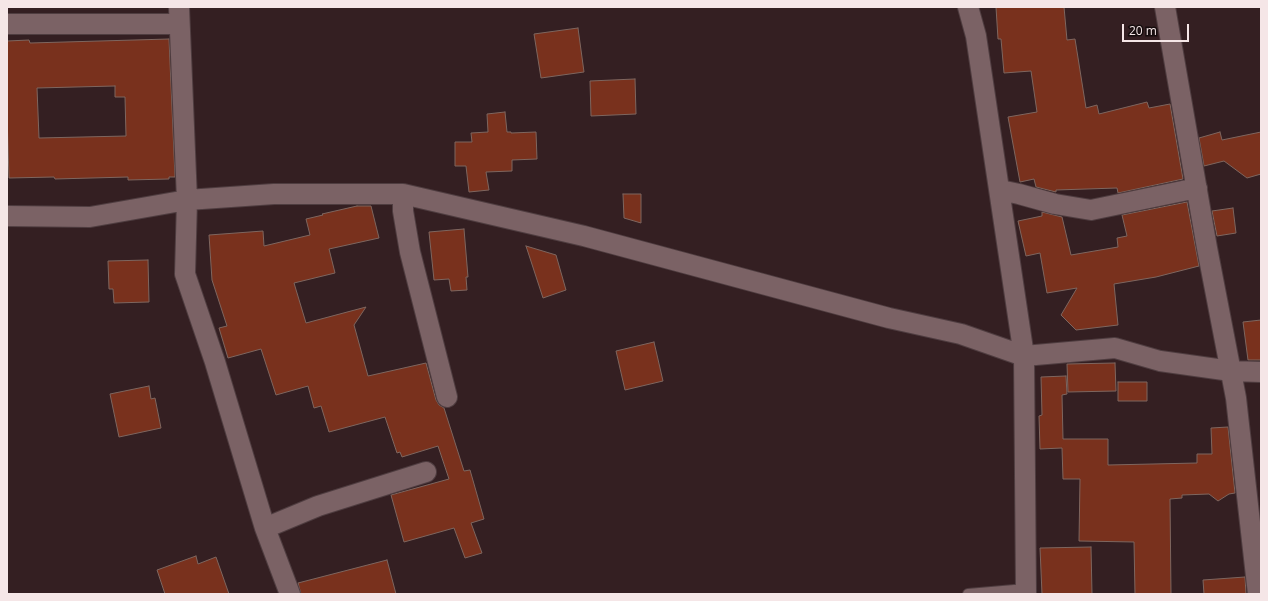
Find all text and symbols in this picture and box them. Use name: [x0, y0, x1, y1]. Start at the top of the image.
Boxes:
scale bar: [1124, 16, 1191, 42]
text: 20 m: [1129, 22, 1157, 39]

